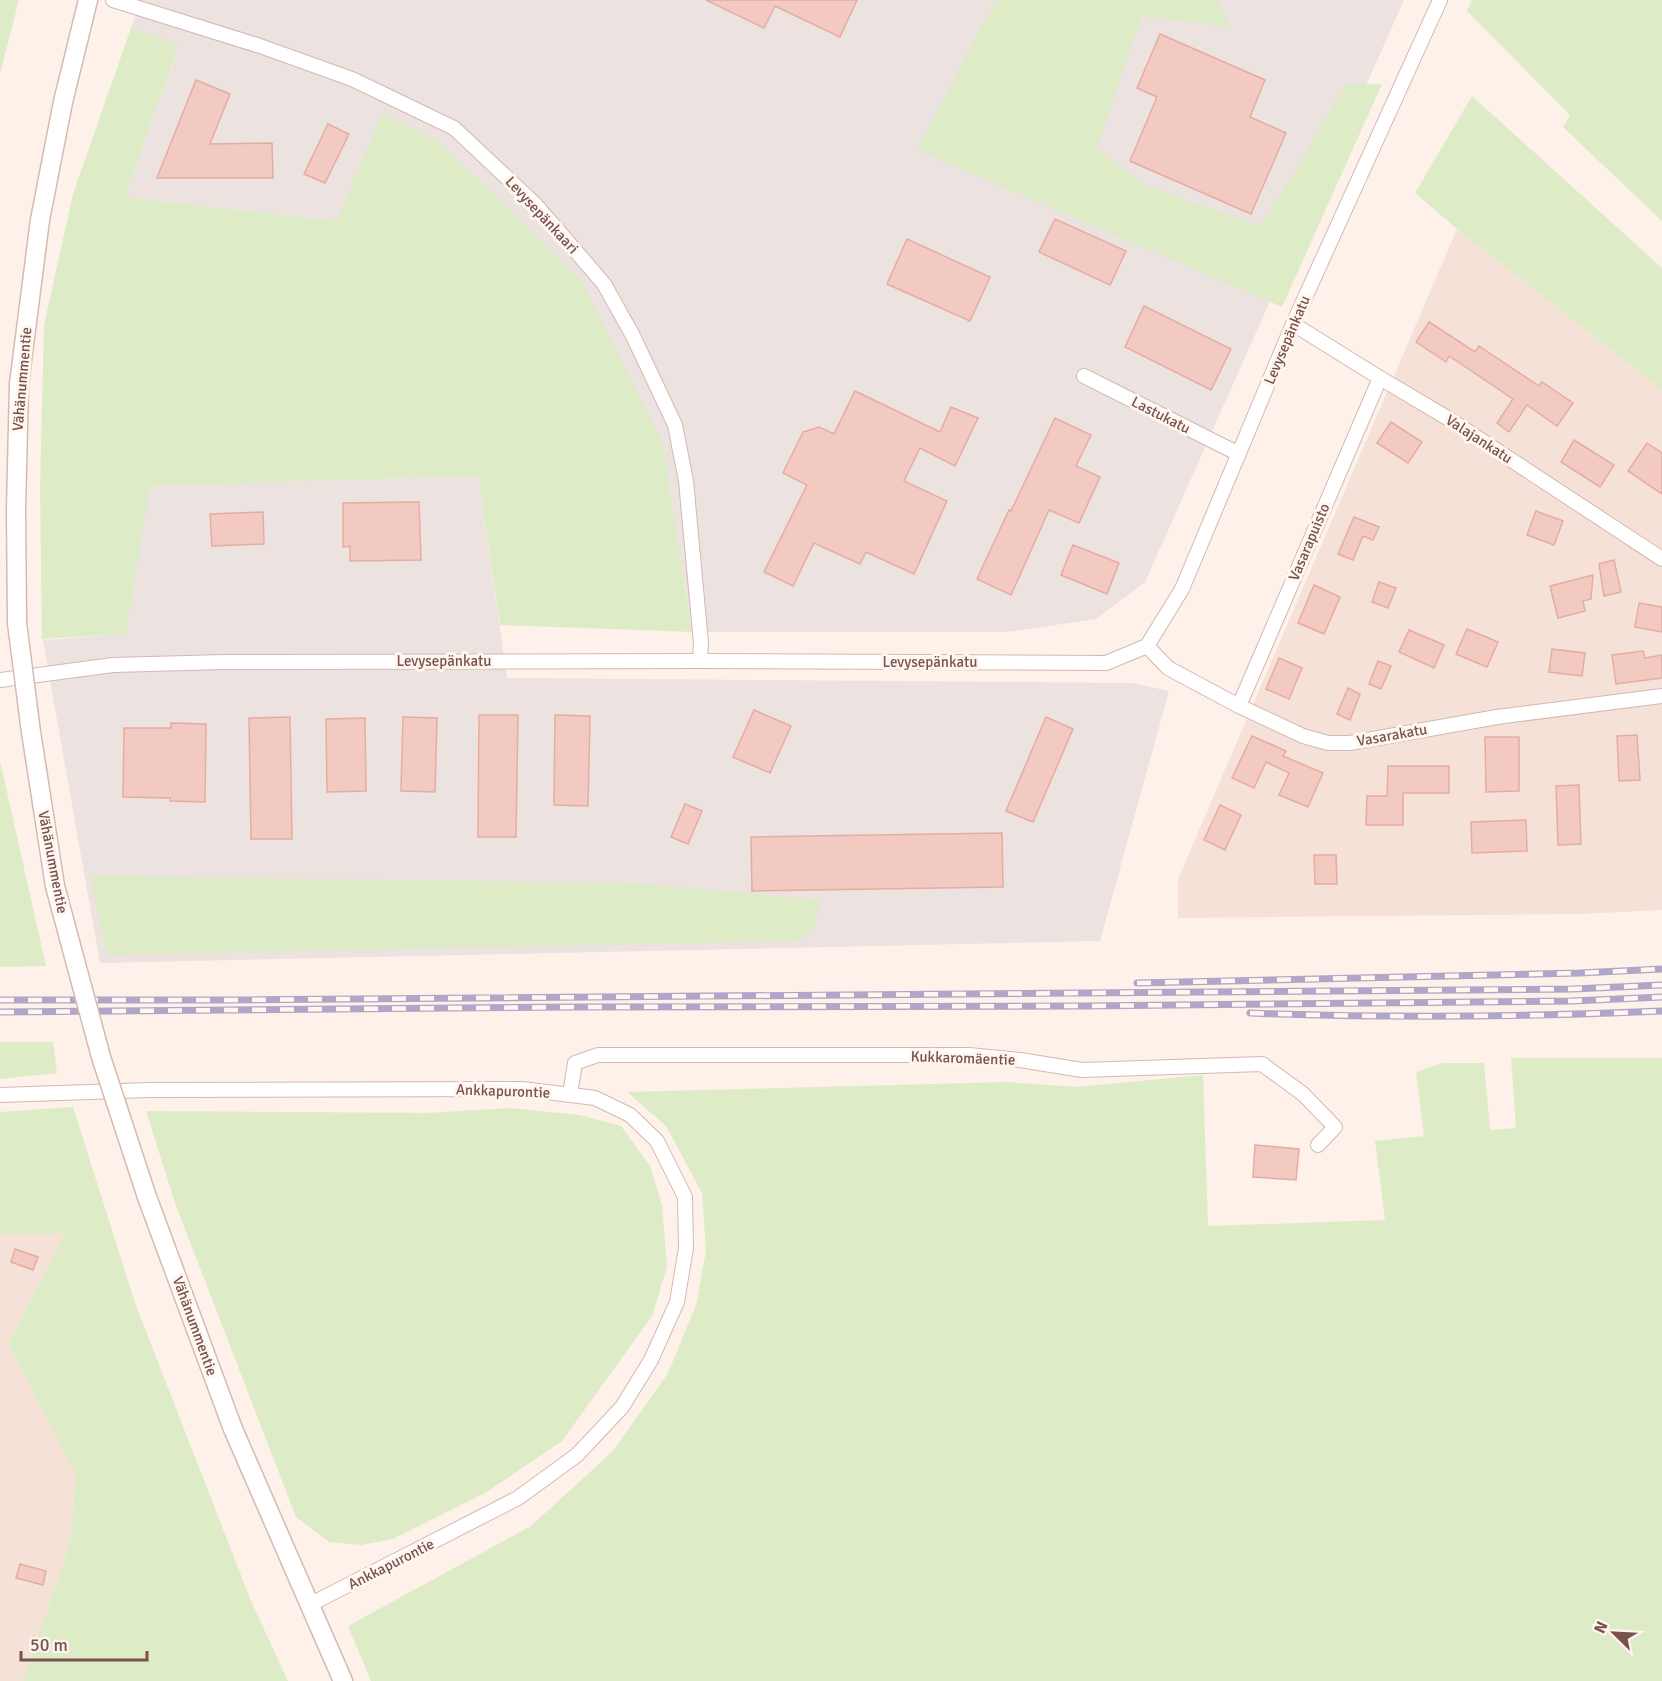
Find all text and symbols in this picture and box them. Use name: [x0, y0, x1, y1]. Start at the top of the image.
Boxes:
street label: Levysepänkaari: [502, 173, 582, 257]
street label: Levysepänkatu: [1260, 293, 1314, 387]
street label: Vähänummentie: [8, 326, 36, 432]
street label: Lastukatu: [1129, 393, 1193, 437]
street label: Valajankatu: [1442, 411, 1516, 467]
street label: Vasarapuisto: [1285, 500, 1333, 583]
street label: Levysepänkatu: [397, 652, 491, 670]
street label: Levysepänkatu: [883, 653, 977, 671]
street label: Vasarakatu: [1355, 720, 1429, 750]
street label: Vähänummentie: [34, 809, 72, 915]
street label: Kukkaromäentie: [910, 1047, 1016, 1069]
street label: Ankkapurontie: [456, 1080, 550, 1102]
street label: Vähänummentie: [169, 1274, 221, 1378]
street label: Ankkapurontie: [345, 1535, 437, 1593]
north arrow: [1584, 1603, 1644, 1663]
text: N: [1590, 1618, 1613, 1636]
scale bar: [21, 1624, 147, 1662]
text: 50 m: [30, 1634, 68, 1656]

